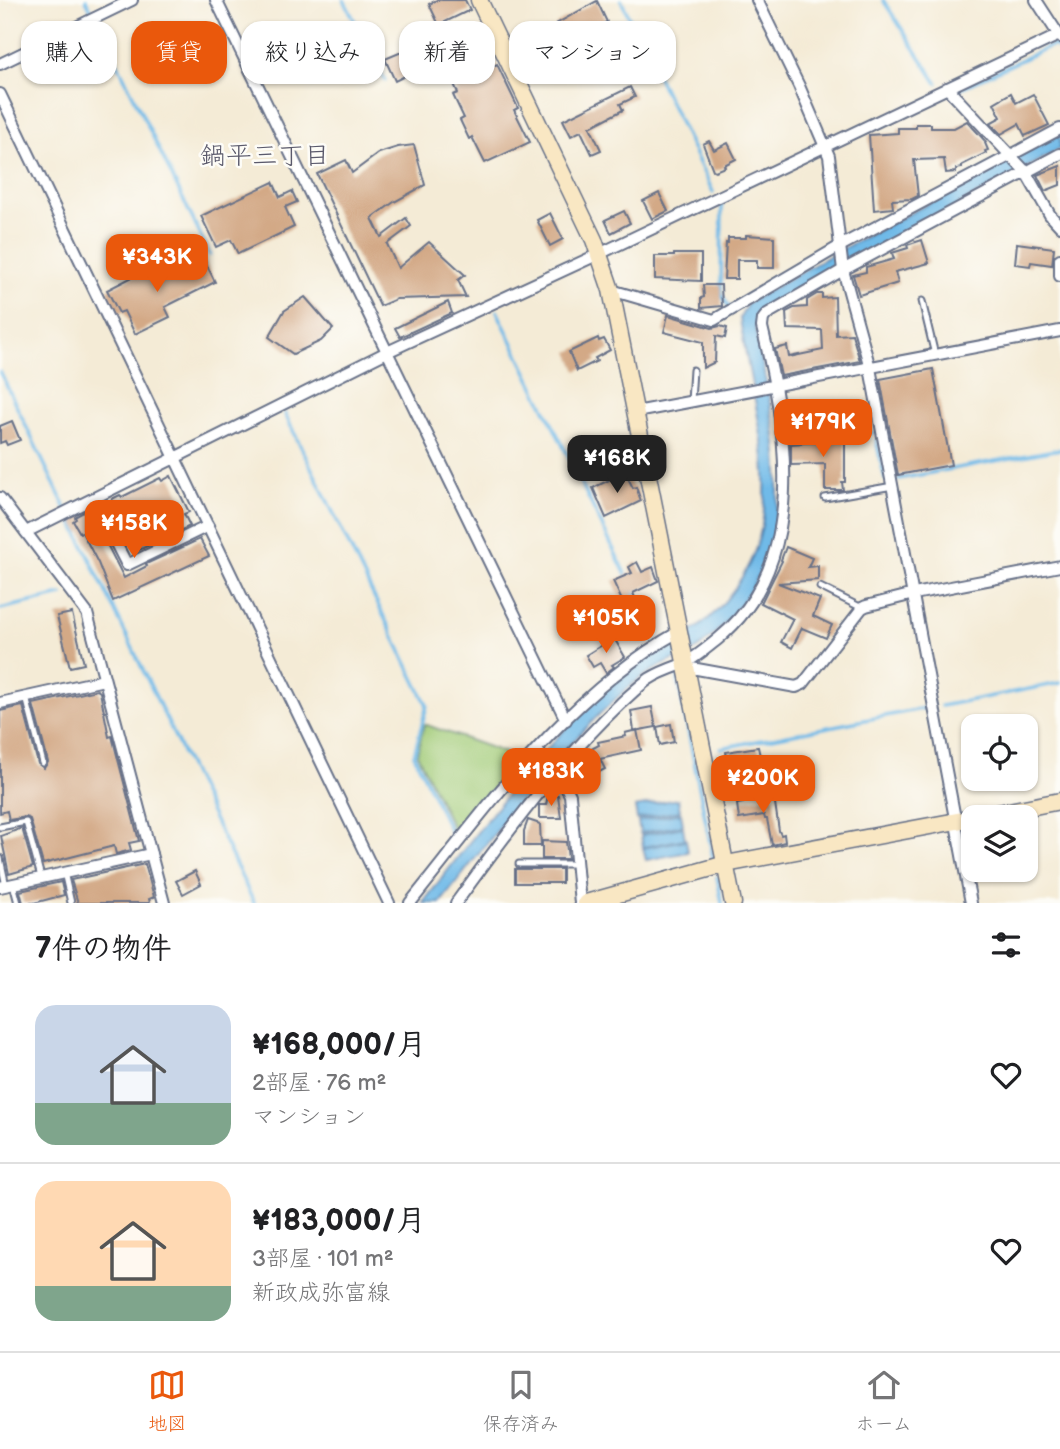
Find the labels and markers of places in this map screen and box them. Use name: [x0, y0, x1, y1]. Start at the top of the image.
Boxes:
pin: ¥343K: [108, 234, 206, 294]
pin: ¥179K: [774, 400, 872, 459]
pin: ¥168K: [568, 435, 666, 495]
pin: ¥158K: [85, 500, 183, 560]
pin: ¥105K: [557, 596, 655, 655]
pin: ¥183K: [502, 748, 600, 808]
pin: ¥200K: [714, 756, 812, 815]

